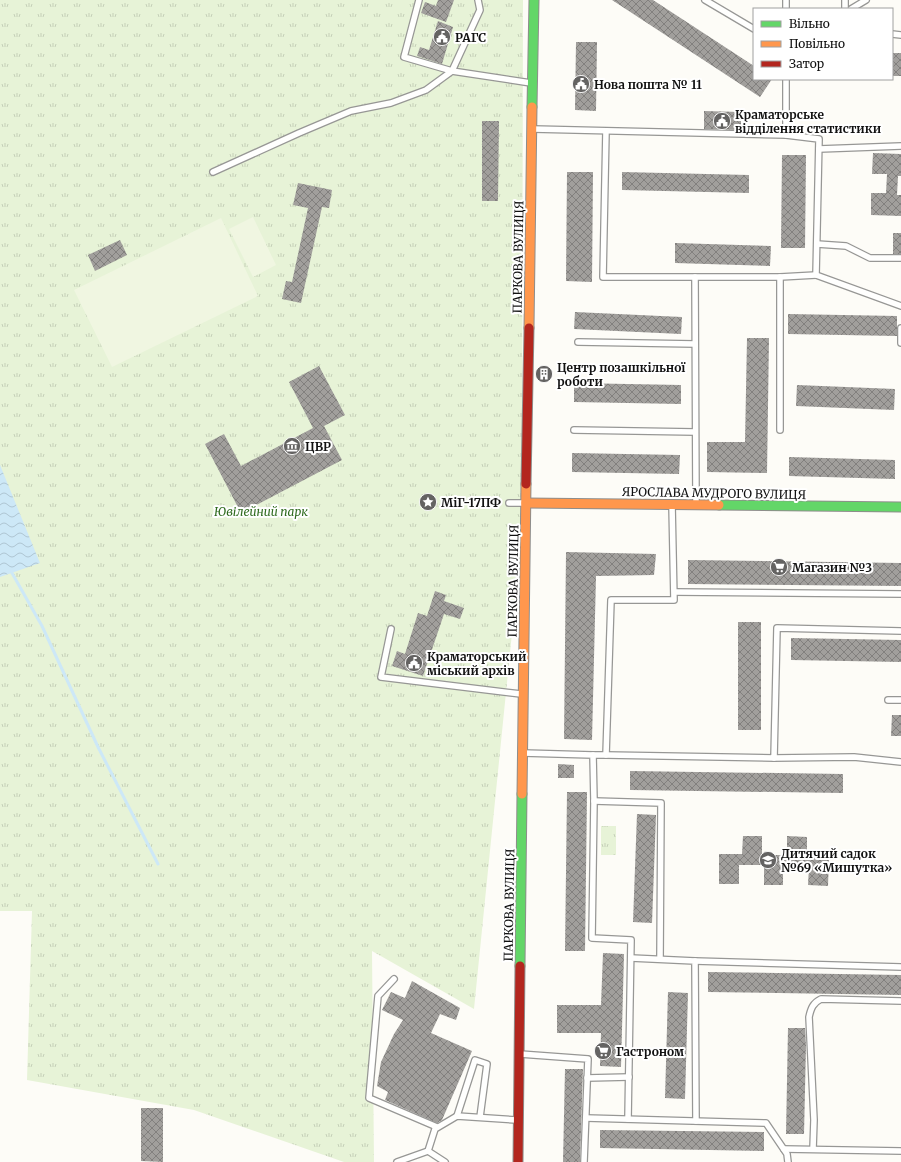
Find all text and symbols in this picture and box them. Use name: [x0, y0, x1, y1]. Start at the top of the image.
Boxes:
legend: [753, 8, 893, 80]
text: Вільно: [789, 16, 830, 31]
public building icon: РАГС: [432, 27, 452, 47]
place label: РАГС: [455, 30, 486, 45]
text: Повільно: [789, 36, 845, 51]
text: Затор: [789, 56, 824, 71]
public building icon: Нова пошта № 11: [571, 74, 591, 94]
place label: Нова пошта № 11: [594, 77, 702, 92]
place label: Краматорське відділення статистики: [735, 107, 882, 136]
public building icon: Краматорське відділення статистики: [712, 111, 732, 131]
street label: ПАРКОВА ВУЛИЦЯ: [510, 200, 526, 314]
place label: Центр позашкільної роботи: [557, 360, 686, 389]
building icon: Центр позашкільної роботи: [534, 364, 554, 384]
museum icon: ЦВР: [282, 436, 302, 456]
place label: ЦВР: [305, 439, 331, 454]
street label: ЯРОСЛАВА МУДРОГО ВУЛИЦЯ: [622, 484, 807, 502]
place icon: МіГ-17ПФ: [418, 492, 438, 512]
place label: МіГ-17ПФ: [441, 495, 501, 510]
park label: Ювілейний парк: [214, 504, 308, 519]
street label: ПАРКОВА ВУЛИЦЯ: [505, 524, 521, 638]
supermarket icon: Магазин №3: [769, 557, 789, 577]
place label: Магазин №3: [792, 560, 872, 575]
place label: Краматорський міський архів: [427, 649, 527, 678]
public building icon: Краматорський міський архів: [404, 653, 424, 673]
place label: Дитячий садок №69 «Мишутка»: [781, 846, 892, 875]
street label: ПАРКОВА ВУЛИЦЯ: [501, 848, 517, 962]
school or university icon: Дитячий садок №69 «Мишутка»: [758, 850, 778, 870]
supermarket icon: Гастроном: [593, 1041, 613, 1061]
place label: Гастроном: [616, 1044, 684, 1059]

